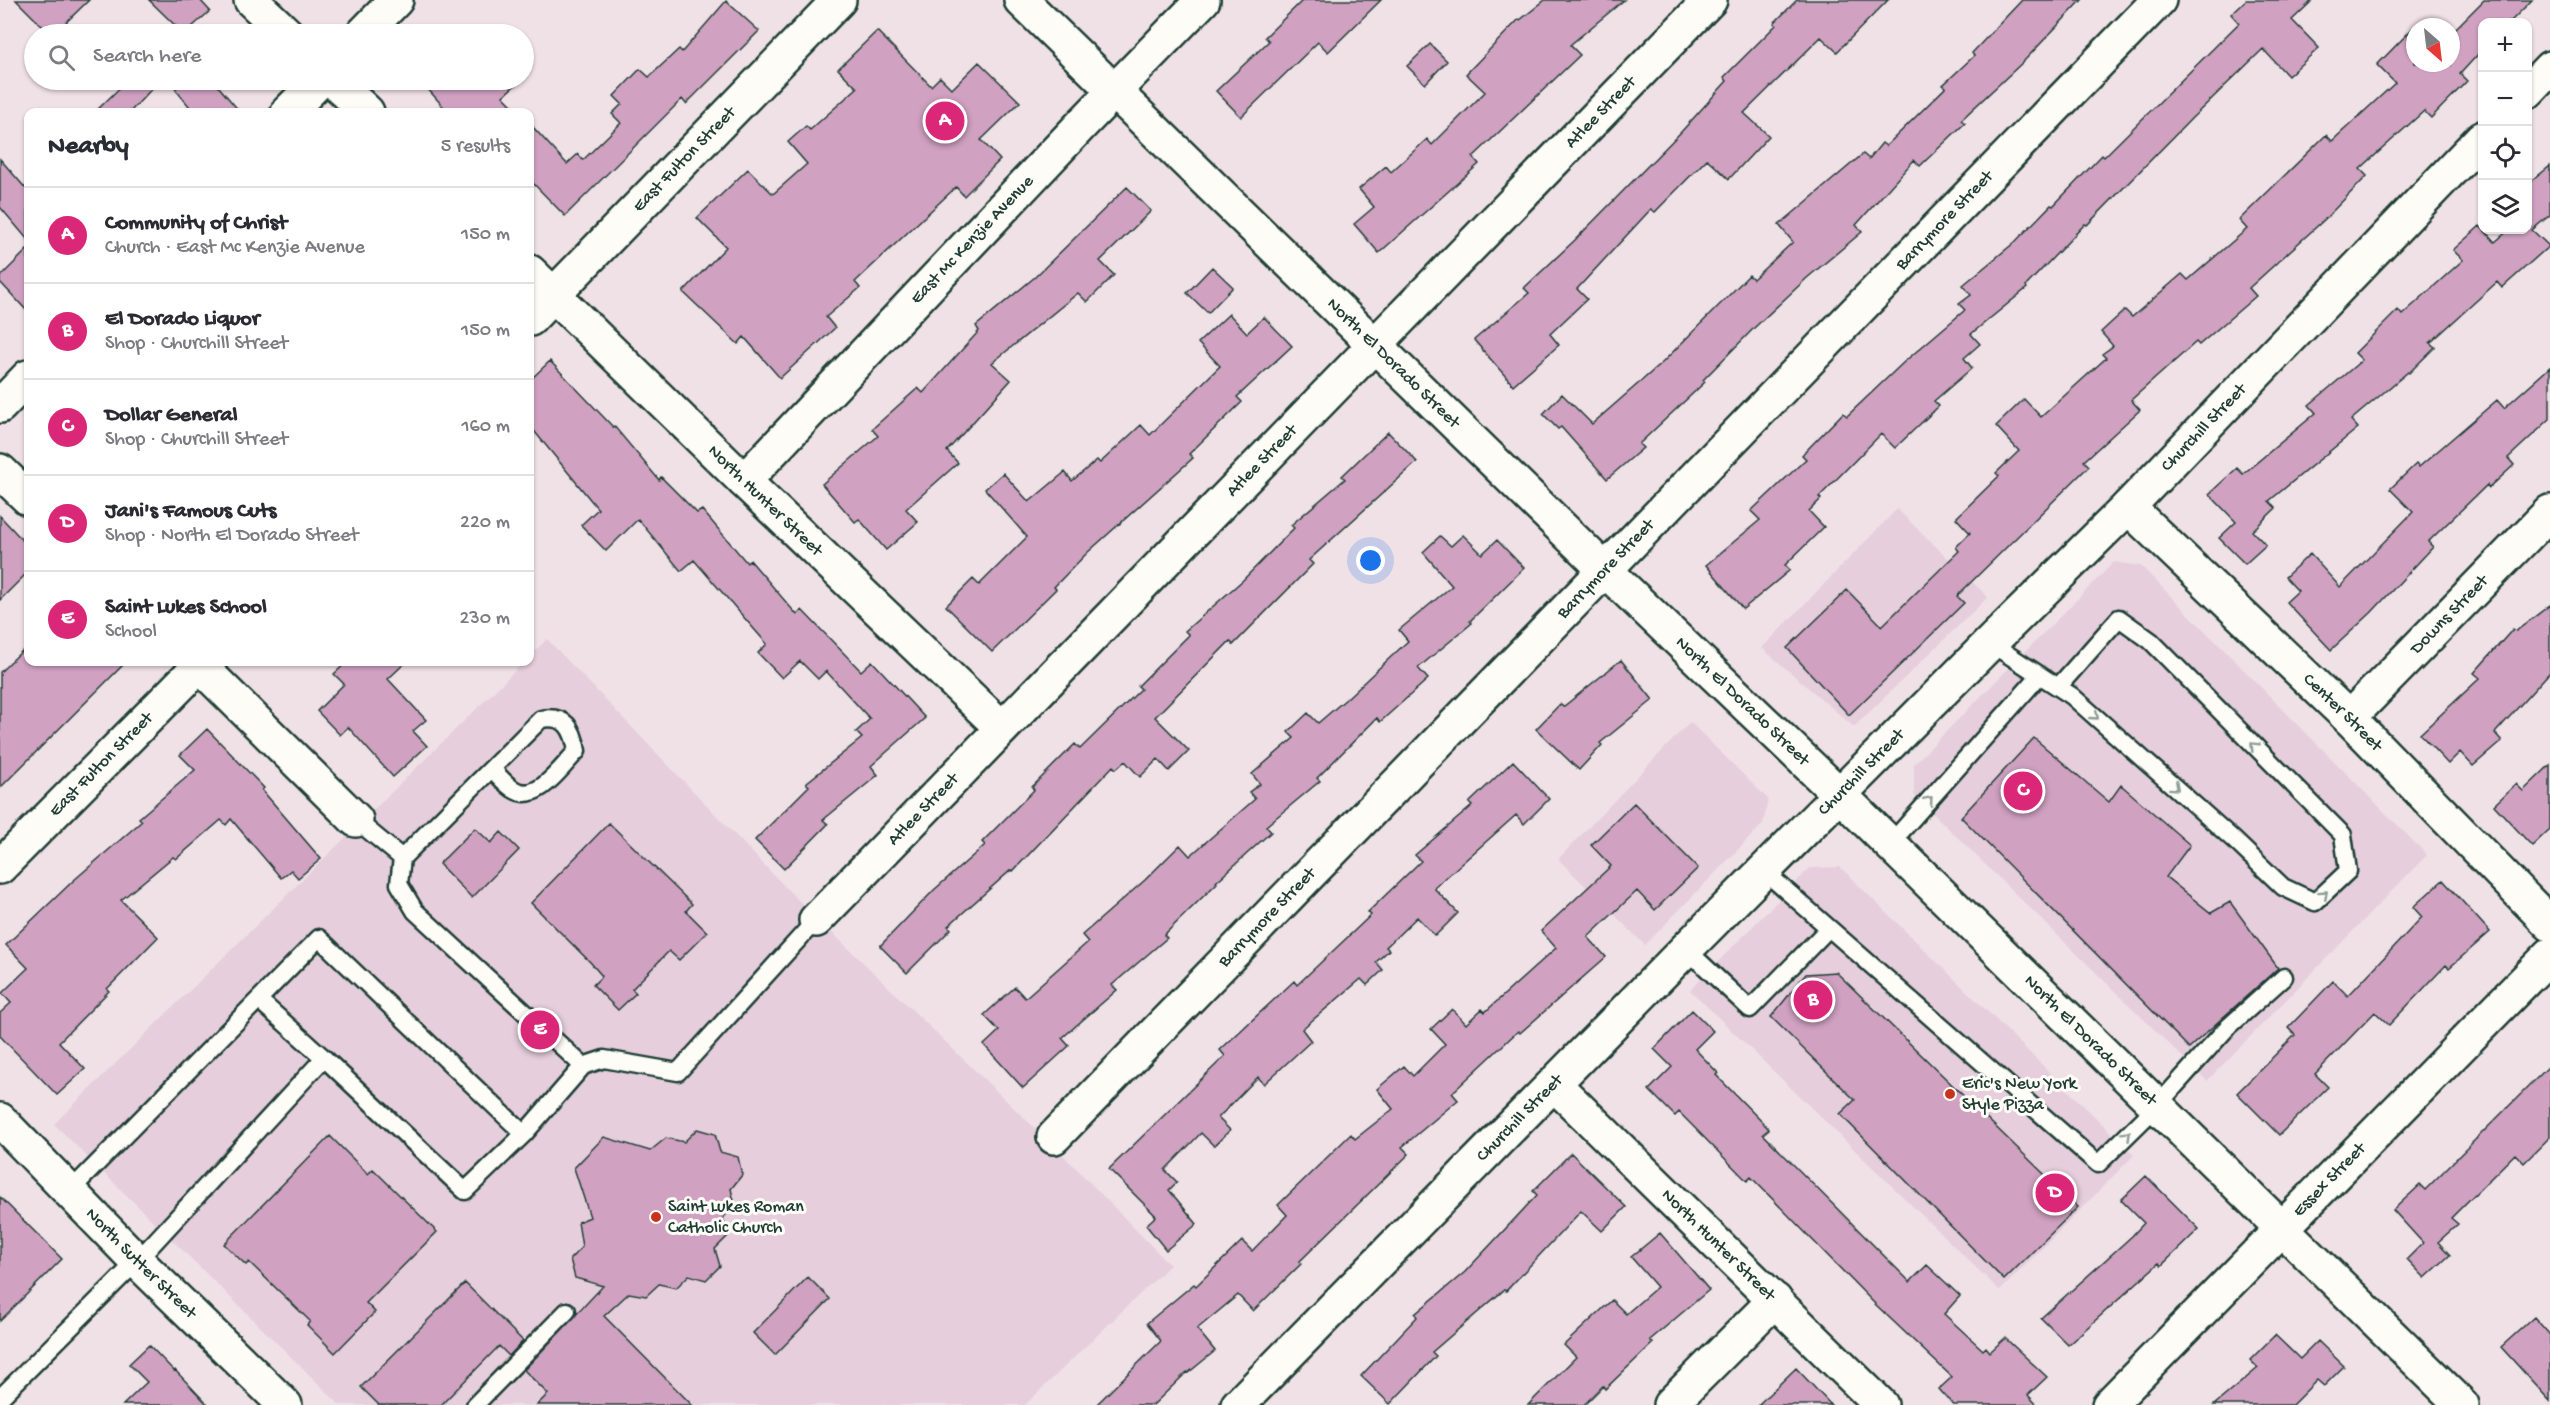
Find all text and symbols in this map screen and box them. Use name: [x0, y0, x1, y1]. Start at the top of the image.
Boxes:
north arrow: [2406, 18, 2460, 72]
map controls: [2478, 18, 2532, 234]
button: +: [2478, 18, 2532, 72]
search box: [24, 24, 534, 90]
icon: search: [45, 41, 78, 74]
text: Search here: [93, 44, 201, 70]
street label: Atlee Street: [1561, 71, 1642, 153]
button: −: [2478, 72, 2532, 126]
pin: A: [926, 98, 964, 144]
street label: East Fulton Street: [629, 101, 741, 217]
button: locate: [2478, 126, 2532, 180]
text: Nearby: [48, 132, 129, 163]
text: 5 results: [441, 136, 510, 159]
street label: Barrymore Street: [1891, 165, 1999, 275]
street label: East Mc Kenzie Avenue: [906, 171, 1039, 309]
button: layers: [2478, 180, 2532, 234]
text: Community of Christ: [105, 211, 287, 237]
text: A: [62, 224, 73, 247]
text: 150 m: [461, 224, 510, 247]
text: Church · East Mc Kenzie Avenue: [105, 237, 365, 260]
street label: North El Dorado Street: [1322, 294, 1465, 434]
text: El Dorado Liquor: [105, 307, 260, 333]
text: B: [62, 320, 73, 343]
text: 150 m: [461, 320, 510, 343]
text: Shop · Churchill Street: [105, 333, 288, 356]
street label: Churchill Street: [2157, 378, 2252, 476]
text: Dollar General: [105, 403, 238, 429]
text: C: [62, 416, 73, 439]
text: 160 m: [461, 416, 510, 439]
street label: Atlee Street: [1222, 419, 1303, 502]
text: Shop · Churchill Street: [105, 429, 288, 452]
street label: North Hunter Street: [703, 441, 828, 562]
text: Jani's Famous Cuts: [105, 499, 276, 525]
text: D: [61, 512, 74, 535]
text: 220 m: [460, 512, 510, 535]
street label: Barrymore Street: [1552, 514, 1660, 624]
text: Shop · North El Dorado Street: [105, 525, 359, 548]
your location: [1356, 546, 1385, 575]
street label: Downs Street: [2406, 570, 2494, 660]
text: Saint Lukes School: [105, 595, 267, 621]
text: E: [61, 608, 74, 631]
text: 230 m: [460, 608, 510, 631]
text: School: [105, 621, 157, 644]
street label: North El Dorado Street: [1671, 632, 1815, 772]
street label: Center Street: [2298, 669, 2388, 757]
street label: East Fulton Street: [45, 707, 159, 821]
one-way arrow: [2089, 709, 2099, 720]
street label: Churchill Street: [1814, 723, 1910, 820]
one-way arrow: [2251, 743, 2262, 754]
street label: Atlee Street: [883, 768, 964, 850]
pin: C: [2004, 768, 2042, 814]
one-way arrow: [2168, 780, 2178, 791]
one-way arrow: [1922, 797, 1933, 807]
street label: Barrymore Street: [1213, 862, 1322, 973]
one-way arrow: [2317, 890, 2328, 901]
street label: North El Dorado Street: [2019, 971, 2162, 1111]
pin: B: [1794, 978, 1832, 1022]
pin: E: [520, 1008, 560, 1052]
street label: Churchill Street: [1472, 1069, 1568, 1166]
place label: Eric's New York Style Pizza: [1962, 1074, 2078, 1116]
marker: Eric's New York Style Pizza: [1943, 1087, 1957, 1101]
one-way arrow: [2120, 1131, 2131, 1142]
street label: Essex Street: [2289, 1137, 2372, 1222]
pin: D: [2036, 1170, 2074, 1216]
street label: North Hunter Street: [1657, 1185, 1781, 1307]
place label: Saint Lukes Roman Catholic Church: [668, 1197, 804, 1239]
street label: North Sutter Street: [81, 1204, 202, 1324]
marker: Saint Lukes Roman Catholic Church: [649, 1210, 663, 1224]

